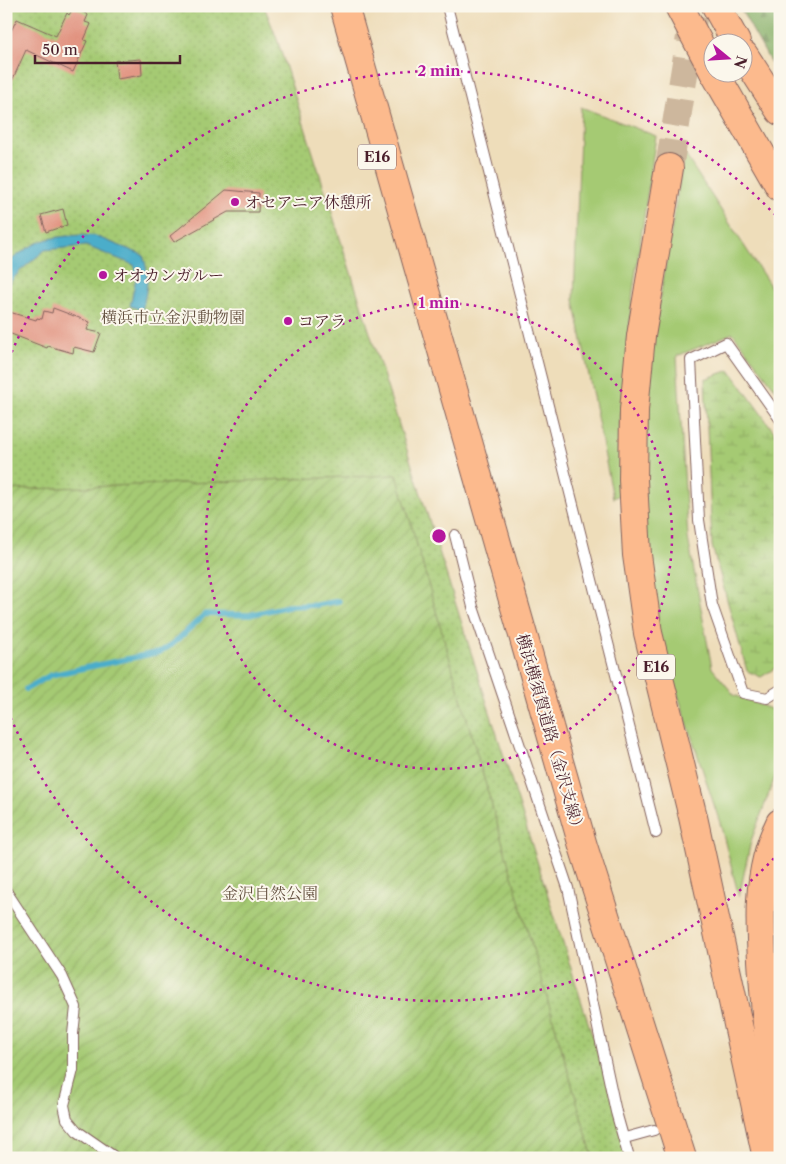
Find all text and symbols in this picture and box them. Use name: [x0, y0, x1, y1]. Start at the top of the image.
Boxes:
scale bar: [35, 32, 180, 64]
north arrow: [704, 32, 754, 82]
text: 50 m: [42, 40, 78, 59]
text: N: [730, 53, 751, 71]
text: 2 min: [417, 61, 461, 80]
road number: E16: [358, 144, 396, 170]
place label: オセアニア休憩所: [245, 192, 372, 212]
marker: オセアニア休憩所: [229, 196, 241, 208]
place label: オオカンガルー: [113, 265, 224, 285]
marker: オオカンガルー: [97, 269, 109, 281]
text: 1 min: [418, 293, 460, 312]
park label: 横浜市立金沢動物園: [101, 307, 245, 327]
place label: コアラ: [298, 311, 346, 331]
marker: コアラ: [282, 315, 294, 327]
centre of rings: [430, 527, 448, 545]
street label: 横浜横須賀道路（金沢支線）: [513, 631, 589, 837]
road number: E16: [637, 654, 675, 680]
park label: 金沢自然公園: [222, 883, 318, 903]

